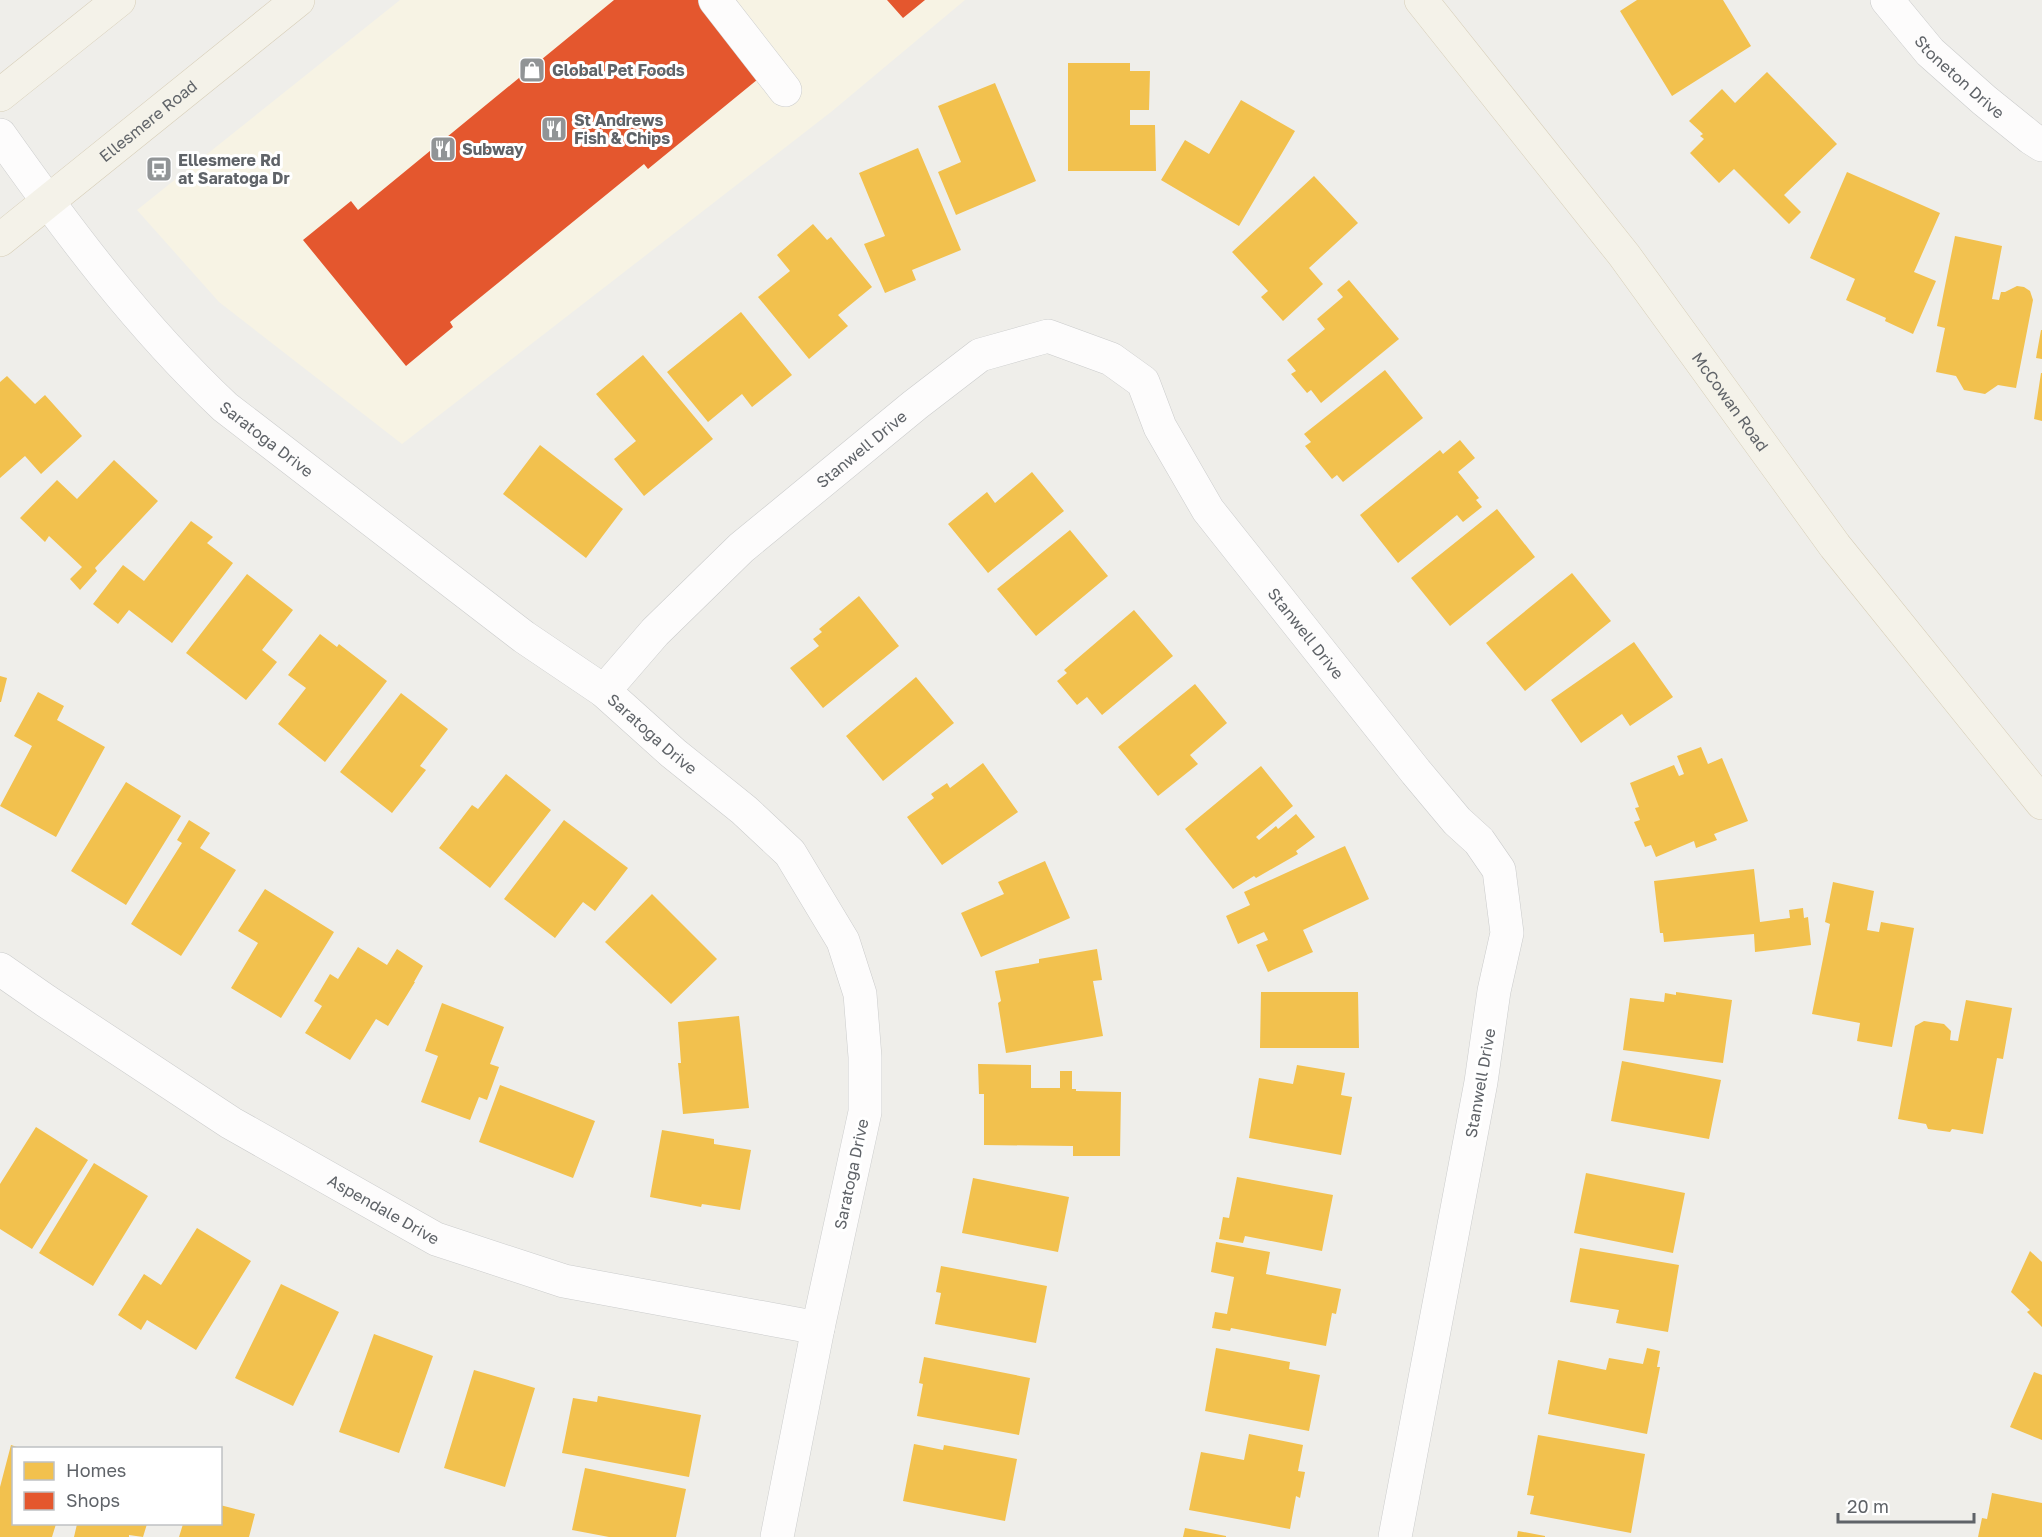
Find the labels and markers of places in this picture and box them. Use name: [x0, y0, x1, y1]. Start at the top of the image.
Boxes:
shop icon: Global Pet Foods: [517, 55, 547, 85]
place label: Global Pet Foods: [552, 60, 685, 80]
place label: St Andrews Fish & Chips: [574, 110, 670, 148]
restaurant icon: St Andrews Fish & Chips: [539, 114, 569, 144]
restaurant icon: Subway: [428, 134, 458, 164]
place label: Subway: [462, 139, 524, 159]
place label: Ellesmere Rd at Saratoga Dr: [178, 150, 290, 188]
bus stop icon: Ellesmere Rd at Saratoga Dr: [144, 154, 174, 184]

